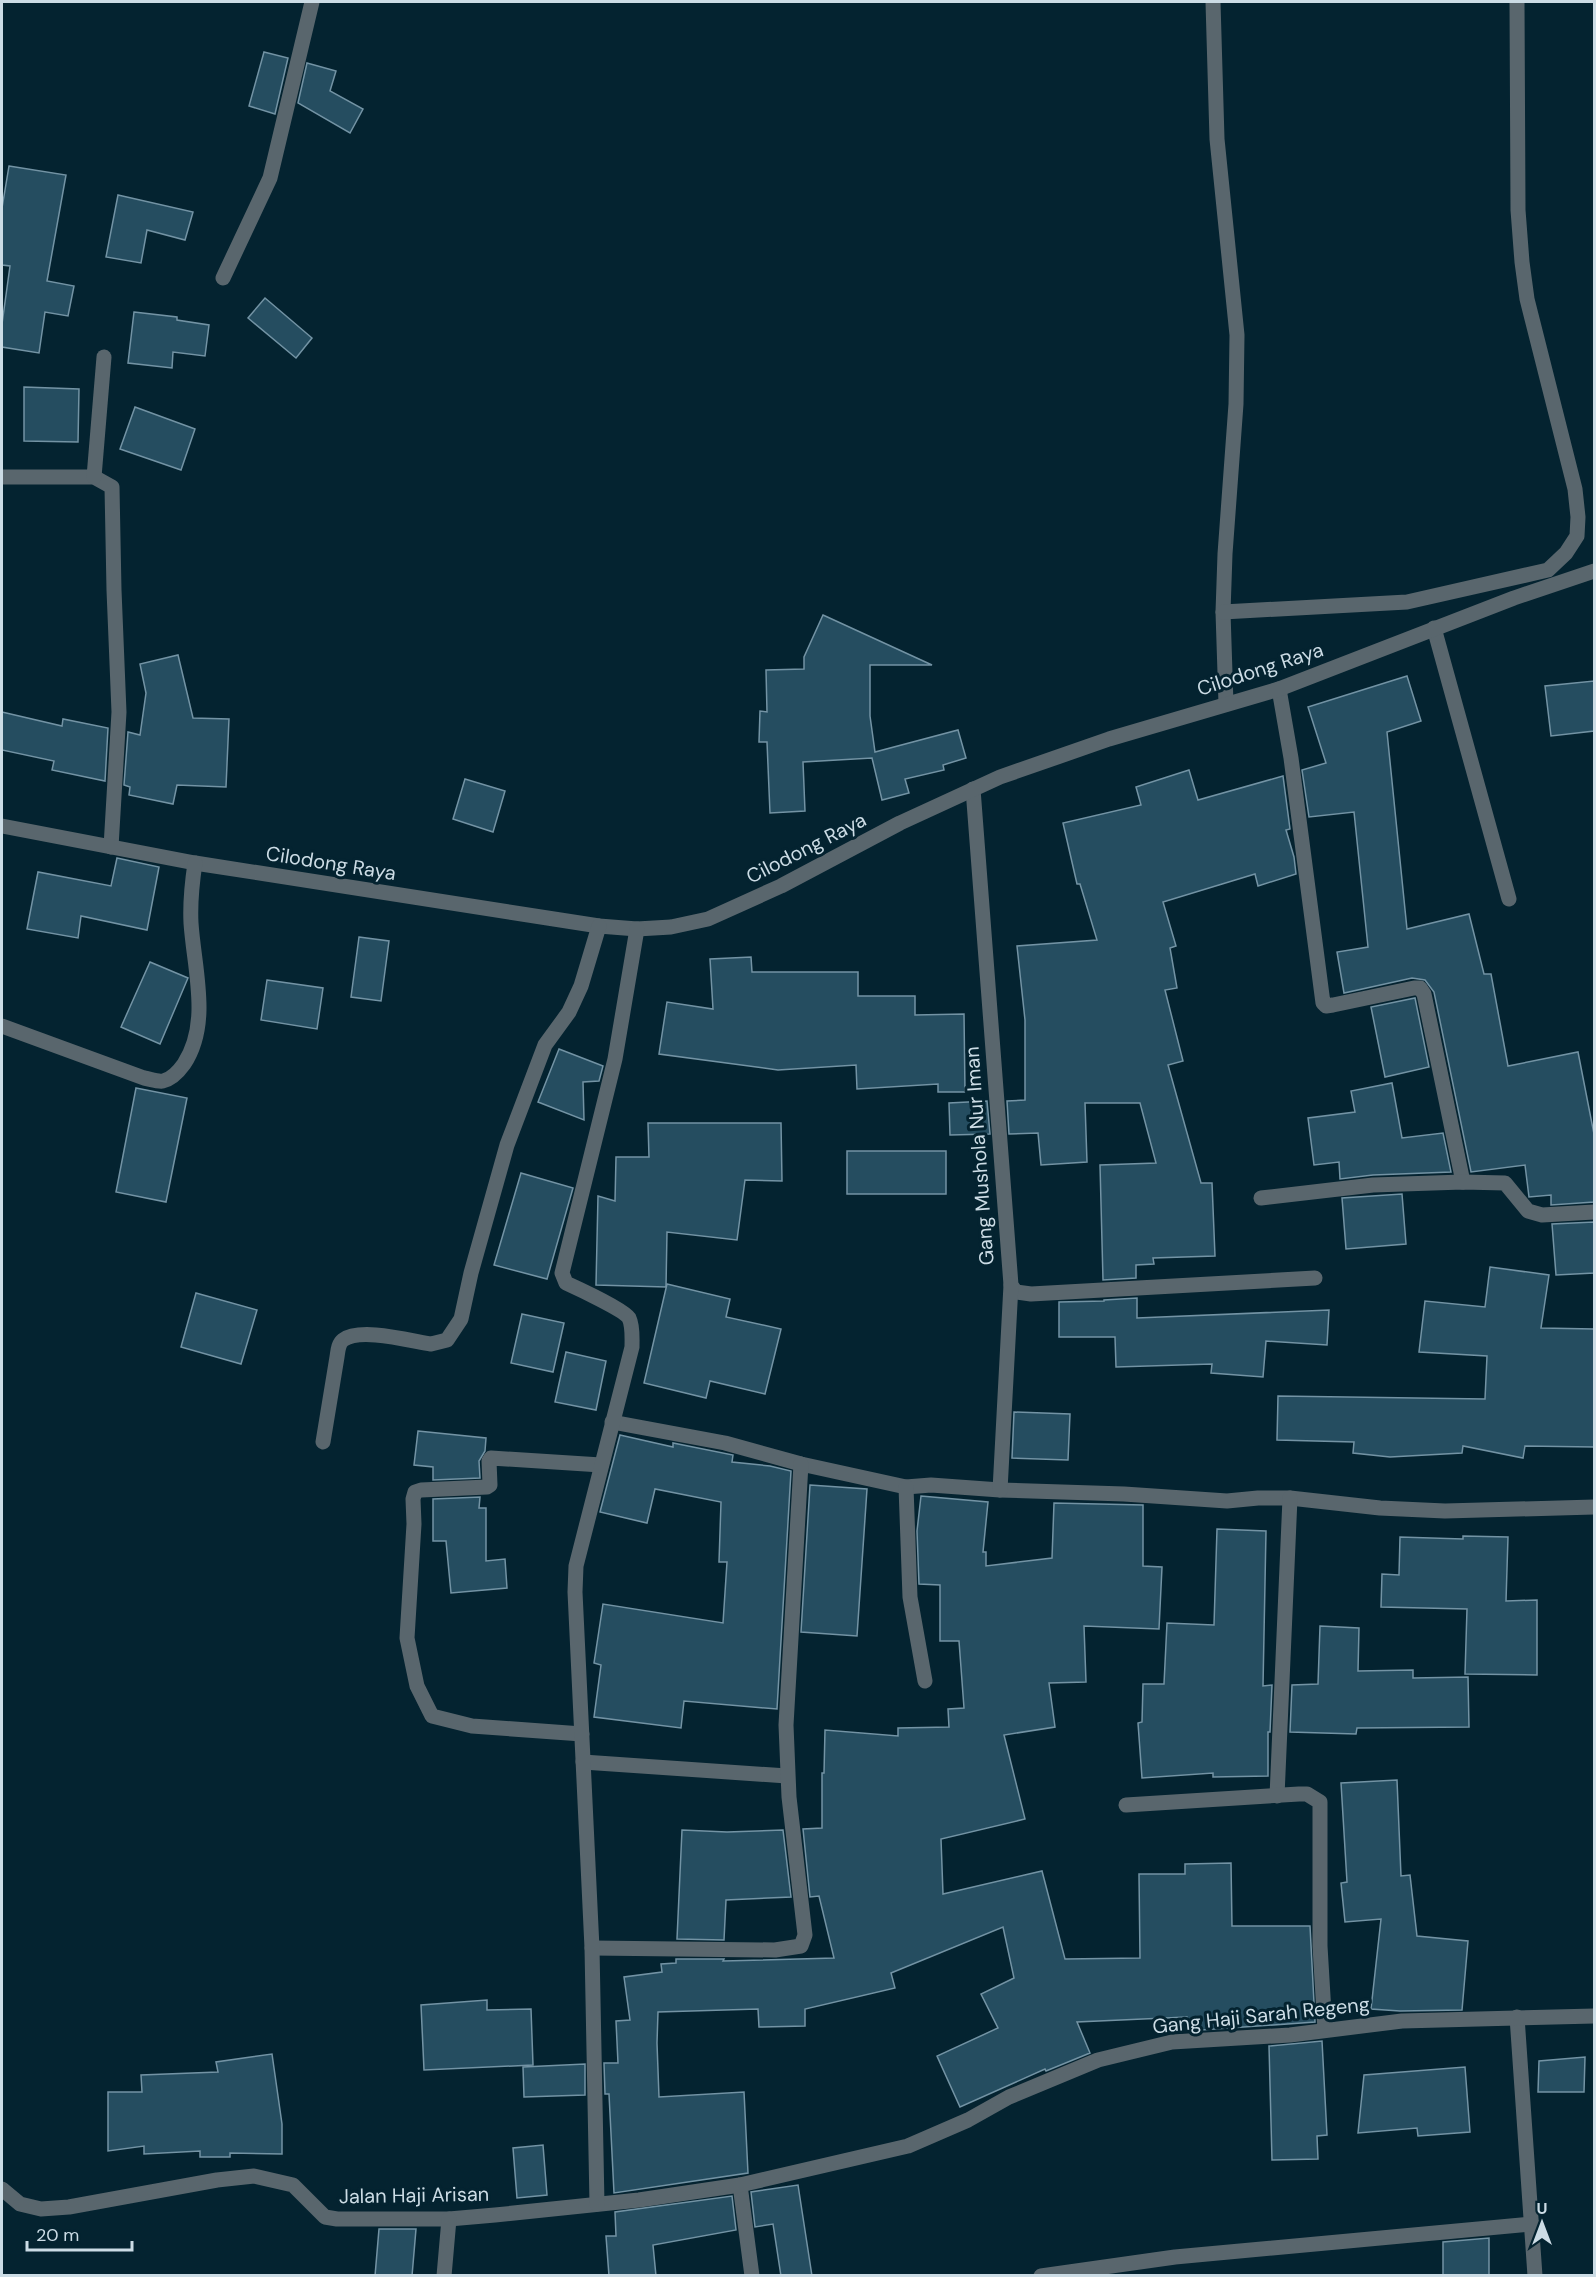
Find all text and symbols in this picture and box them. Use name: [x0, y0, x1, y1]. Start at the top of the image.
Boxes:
street label: Cilodong Raya: [1194, 636, 1326, 702]
street label: Cilodong Raya: [742, 807, 870, 889]
street label: Cilodong Raya: [264, 840, 398, 886]
street label: Gang Mushola Nur Iman: [958, 1046, 1000, 1266]
street label: Gang Haji Sarah Regeng: [1151, 1991, 1371, 2039]
street label: Jalan Haji Arisan: [339, 2181, 489, 2209]
north arrow: [1512, 2193, 1572, 2253]
text: U: [1537, 2198, 1547, 2219]
scale bar: [27, 2214, 132, 2252]
text: 20 m: [36, 2223, 79, 2247]

